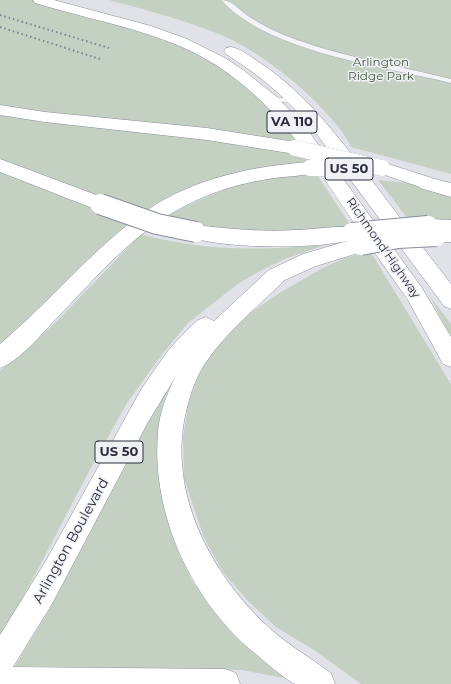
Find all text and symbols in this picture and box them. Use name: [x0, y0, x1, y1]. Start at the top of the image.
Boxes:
park label: Arlington Ridge Park: [348, 55, 414, 83]
road number: VA 110: [267, 111, 317, 133]
road number: US 50: [325, 158, 373, 180]
street label: Richmond Highway: [343, 195, 423, 301]
road number: US 50: [95, 441, 143, 463]
street label: Arlington Boulevard: [30, 475, 112, 607]

